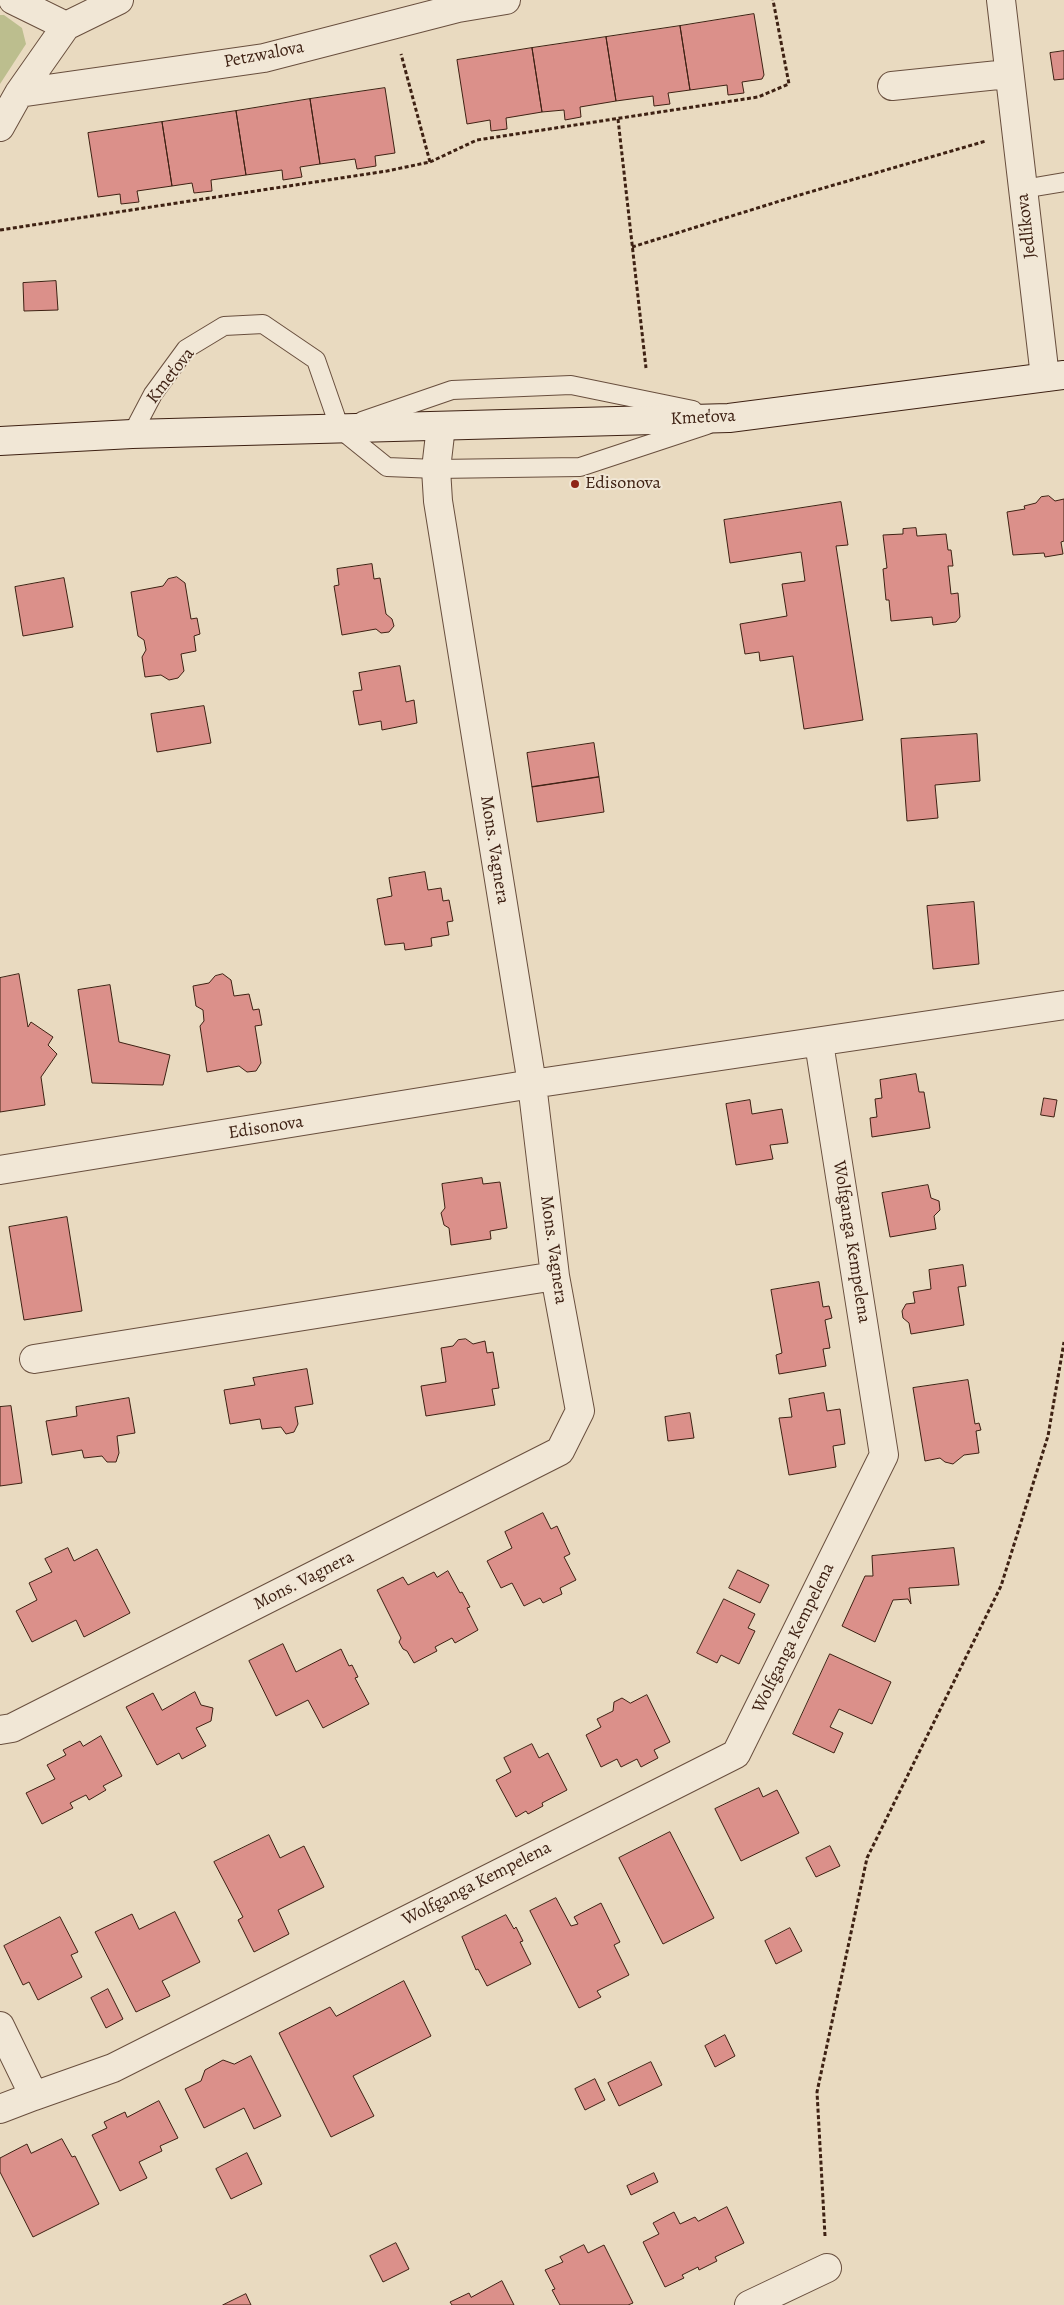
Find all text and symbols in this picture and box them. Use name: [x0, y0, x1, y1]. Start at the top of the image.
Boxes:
street label: Petzwalova: [222, 37, 306, 73]
street label: Jedlíkova: [1012, 192, 1042, 260]
street label: Kmeťova: [142, 344, 200, 408]
street label: Kmeťova: [670, 406, 736, 430]
place label: Edisonova: [585, 473, 661, 495]
marker: Edisonova: [569, 478, 581, 490]
street label: Mons. Vagnera: [475, 794, 513, 906]
street label: Edisonova: [227, 1111, 305, 1145]
street label: Wolfganga Kempelena: [827, 1159, 875, 1325]
street label: Mons. Vagnera: [535, 1194, 571, 1306]
street label: Mons. Vagnera: [250, 1546, 358, 1616]
street label: Wolfganga Kempelena: [748, 1559, 840, 1717]
street label: Wolfganga Kempelena: [399, 1837, 555, 1931]

